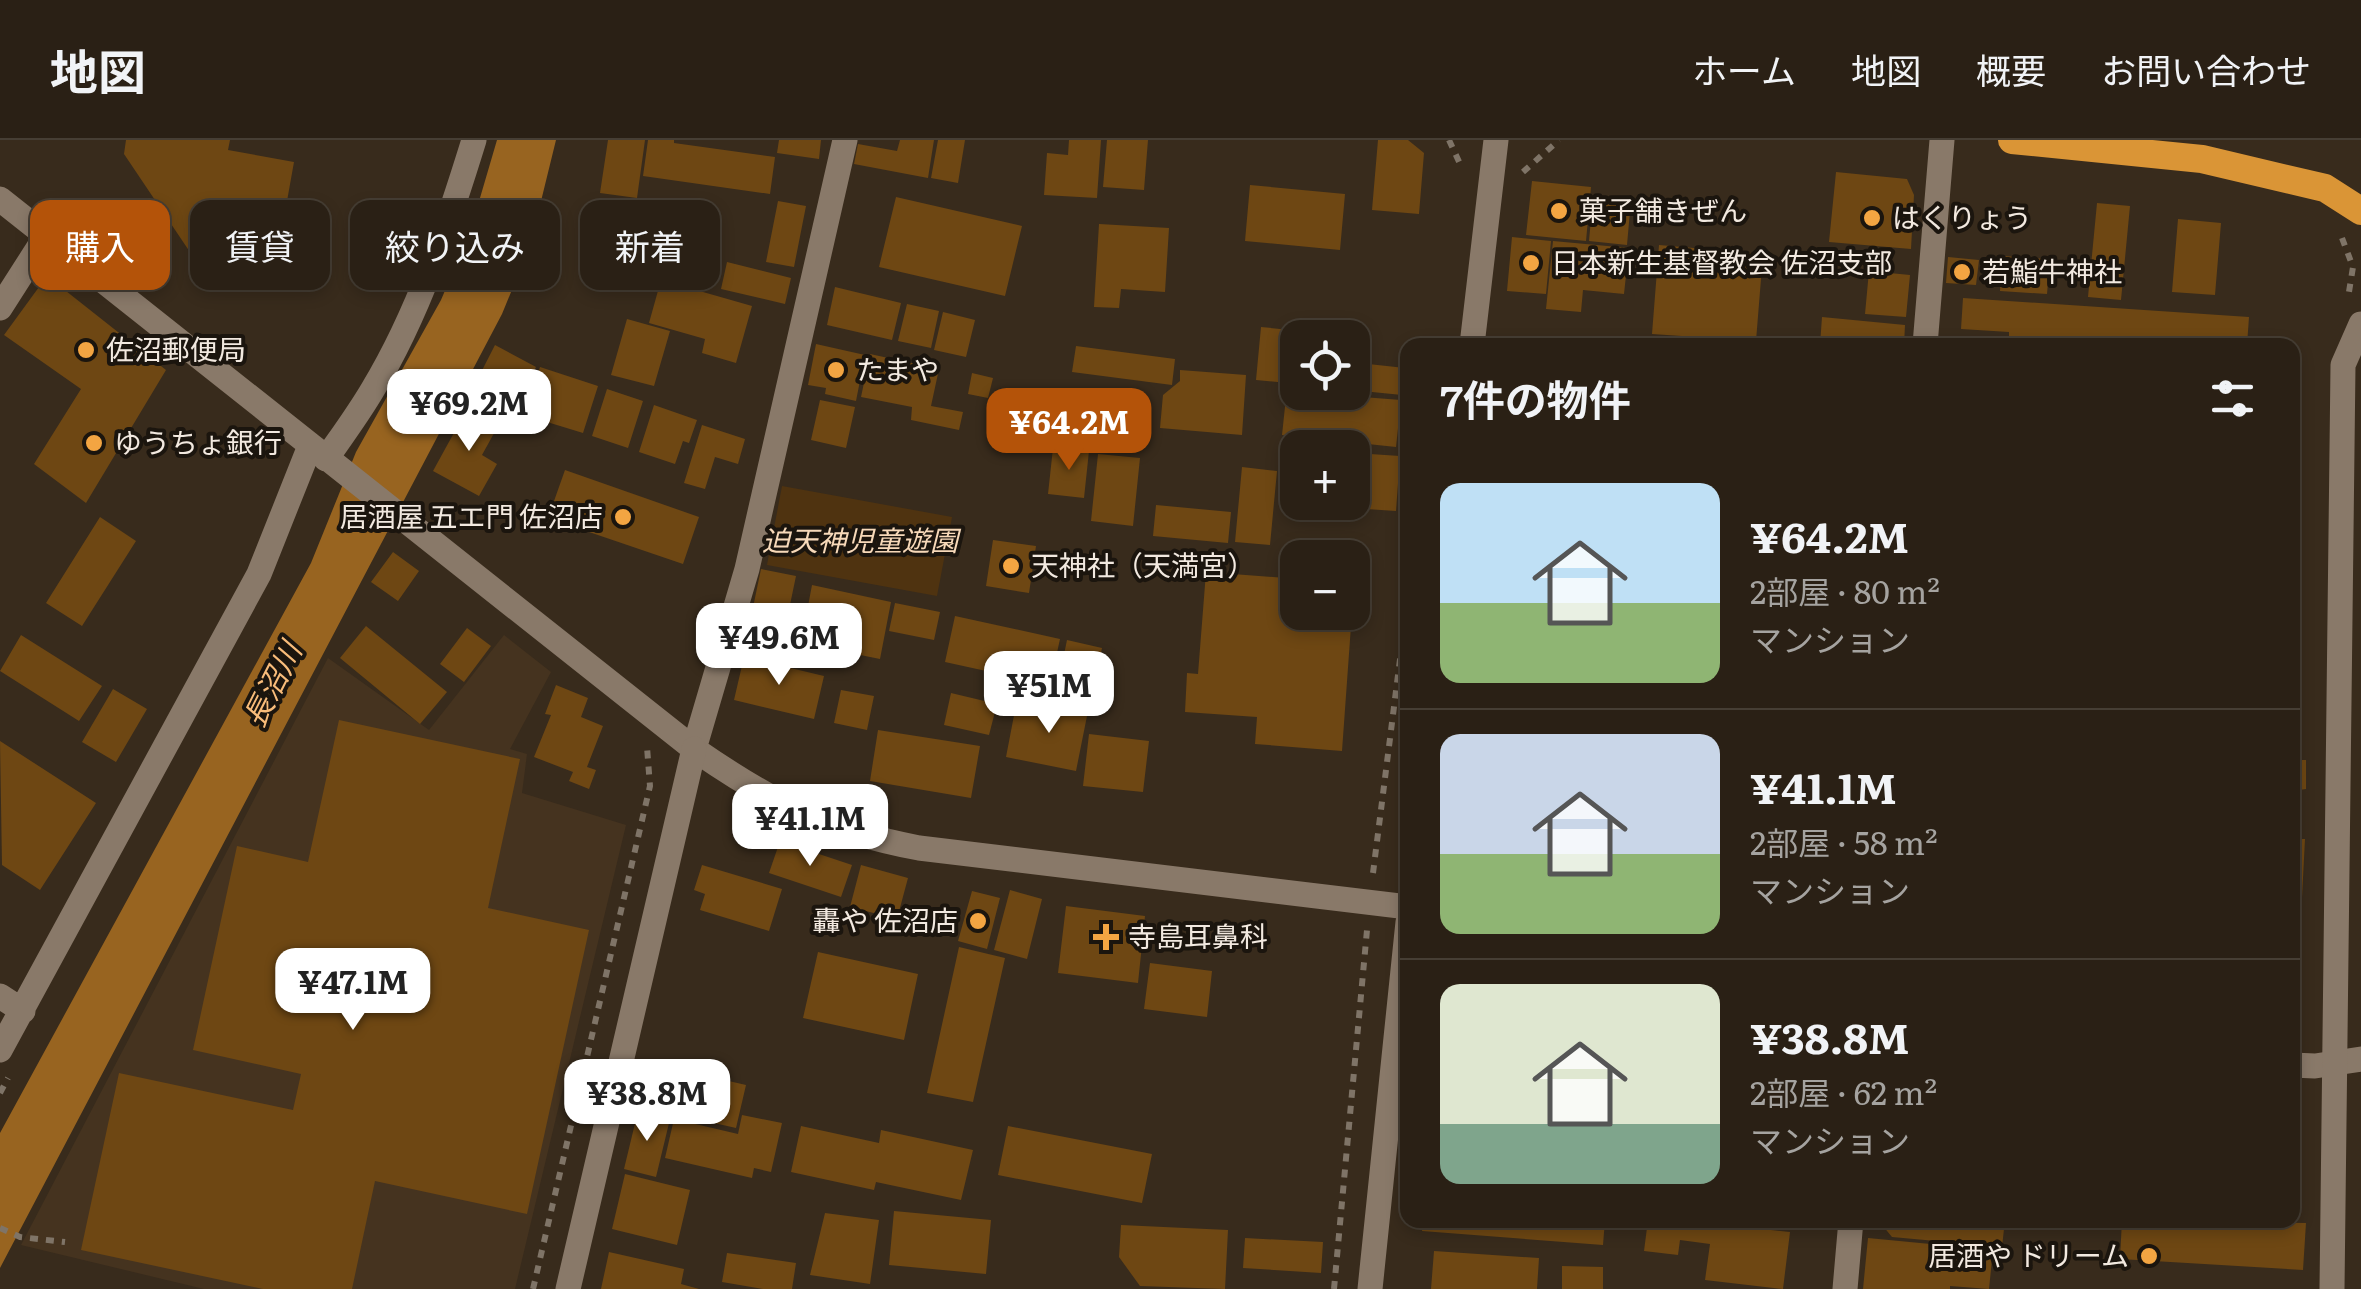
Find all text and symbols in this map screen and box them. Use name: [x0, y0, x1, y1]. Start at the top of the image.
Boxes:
text: 地図: [50, 34, 146, 105]
text: ホーム: [1692, 43, 1796, 95]
text: 地図: [1851, 43, 1921, 95]
text: 概要: [1976, 43, 2046, 95]
text: お問い合わせ: [2101, 43, 2311, 95]
place label: 菓子舗きぜん: [1579, 188, 1747, 230]
place label: はくりょう: [1892, 195, 2032, 237]
chip: 購入: [30, 200, 170, 290]
chip: 賃貸: [190, 200, 330, 290]
chip: 絞り込み: [350, 200, 560, 290]
chip: 新着: [580, 200, 720, 290]
marker: 菓子舗きぜん: [1548, 200, 1570, 222]
marker: はくりょう: [1861, 207, 1883, 229]
place label: 日本新生基督教会 佐沼支部: [1551, 240, 1893, 282]
place label: 若鮨牛神社: [1982, 249, 2122, 291]
marker: 日本新生基督教会 佐沼支部: [1520, 252, 1542, 274]
marker: 若鮨牛神社: [1951, 261, 1973, 283]
map controls: [1280, 320, 1370, 630]
button: locate: [1280, 320, 1370, 410]
place label: 佐沼郵便局: [106, 327, 246, 369]
marker: 佐沼郵便局: [75, 339, 97, 361]
place label: たまや: [856, 347, 939, 389]
marker: たまや: [825, 359, 847, 381]
text: 7件の物件: [1440, 367, 1631, 429]
pin: ¥69.2M: [388, 369, 550, 454]
icon: filters: [2205, 371, 2260, 426]
text: ¥69.2M: [409, 377, 529, 425]
pin: ¥64.2M: [988, 388, 1150, 473]
text: ¥64.2M: [1008, 396, 1130, 444]
place label: ゆうちょ銀行: [114, 420, 282, 462]
button: +: [1280, 430, 1370, 520]
marker: ゆうちょ銀行: [83, 432, 105, 454]
place label: 居酒屋 五エ門 佐沼店: [340, 494, 603, 536]
text: ¥64.2M: [1750, 504, 1909, 566]
marker: 居酒屋 五エ門 佐沼店: [612, 506, 634, 528]
park label: 迫天神児童遊園: [762, 518, 962, 560]
icon: home: [1520, 523, 1640, 643]
button: −: [1280, 540, 1370, 630]
place label: 天神社（天満宮）: [1031, 543, 1255, 585]
marker: 天神社（天満宮）: [1000, 555, 1022, 577]
text: 2部屋 · 80 m²: [1750, 566, 1940, 614]
pin: ¥49.6M: [698, 603, 860, 688]
text: ¥49.6M: [718, 611, 840, 659]
text: マンション: [1750, 614, 1910, 662]
water label: 長沼川: [230, 631, 312, 734]
pin: ¥51M: [990, 651, 1108, 736]
text: ¥51M: [1006, 659, 1092, 707]
text: ¥41.1M: [1750, 755, 1897, 817]
icon: home: [1520, 774, 1640, 894]
pin: ¥41.1M: [729, 784, 891, 869]
text: ¥41.1M: [754, 792, 866, 840]
text: 2部屋 · 58 m²: [1750, 817, 1938, 865]
text: マンション: [1750, 865, 1910, 913]
place label: 轟や 佐沼店: [812, 898, 958, 940]
marker: 轟や 佐沼店: [967, 910, 989, 932]
place label: 寺島耳鼻科: [1128, 914, 1268, 956]
marker: 寺島耳鼻科: [1093, 924, 1119, 950]
pin: ¥47.1M: [272, 948, 434, 1033]
text: ¥47.1M: [297, 956, 409, 1004]
text: ¥38.8M: [1750, 1005, 1910, 1067]
icon: home: [1520, 1024, 1640, 1144]
pin: ¥38.8M: [566, 1059, 728, 1144]
text: ¥38.8M: [586, 1067, 708, 1115]
text: 2部屋 · 62 m²: [1750, 1067, 1937, 1115]
text: マンション: [1750, 1115, 1910, 1163]
place label: 居酒や ドリーム: [1928, 1233, 2129, 1275]
marker: 居酒や ドリーム: [2138, 1245, 2160, 1267]

